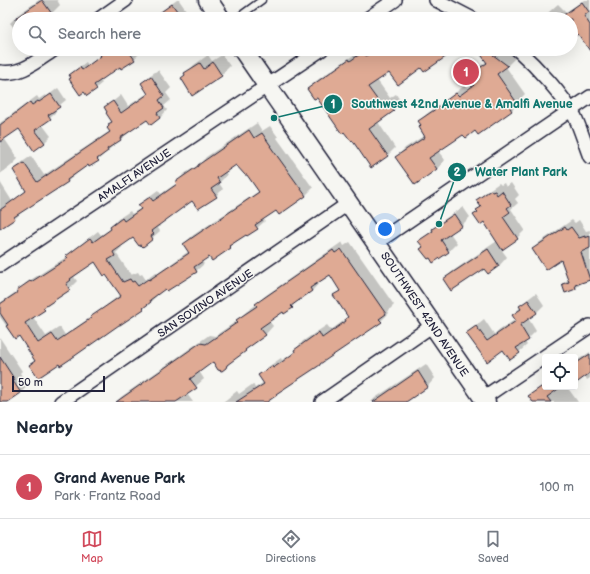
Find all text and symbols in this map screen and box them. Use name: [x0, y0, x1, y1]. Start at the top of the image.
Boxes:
search box: [12, 12, 578, 56]
icon: search: [26, 23, 48, 45]
text: Search here: [58, 25, 141, 44]
pin: 1: [453, 57, 479, 87]
callout: Southwest 42nd Avenue & Amalfi Avenue: [323, 92, 581, 116]
text: 1: [330, 97, 336, 112]
text: Southwest 42nd Avenue & Amalfi Avenue: [351, 97, 573, 112]
street label: AMALFI AVENUE: [95, 146, 173, 205]
callout: Water Plant Park: [447, 160, 575, 184]
text: 2: [453, 165, 461, 180]
text: Water Plant Park: [475, 165, 568, 180]
your location: [375, 219, 395, 239]
street label: SOUTHWEST 42ND AVENUE: [378, 250, 471, 379]
street label: SAN SOVINO AVENUE: [155, 267, 256, 340]
map controls: [542, 354, 578, 390]
button: locate: [542, 354, 578, 390]
scale bar: [12, 374, 105, 393]
text: 50 m: [18, 376, 43, 389]
text: Nearby: [16, 418, 73, 438]
text: Grand Avenue Park: [54, 469, 185, 488]
text: 1: [26, 479, 32, 495]
text: 100 m: [539, 479, 574, 495]
text: Park · Frantz Road: [54, 488, 161, 504]
tab: Map: [81, 528, 103, 565]
tab: Directions: [265, 528, 316, 565]
tab: Saved: [478, 528, 509, 565]

